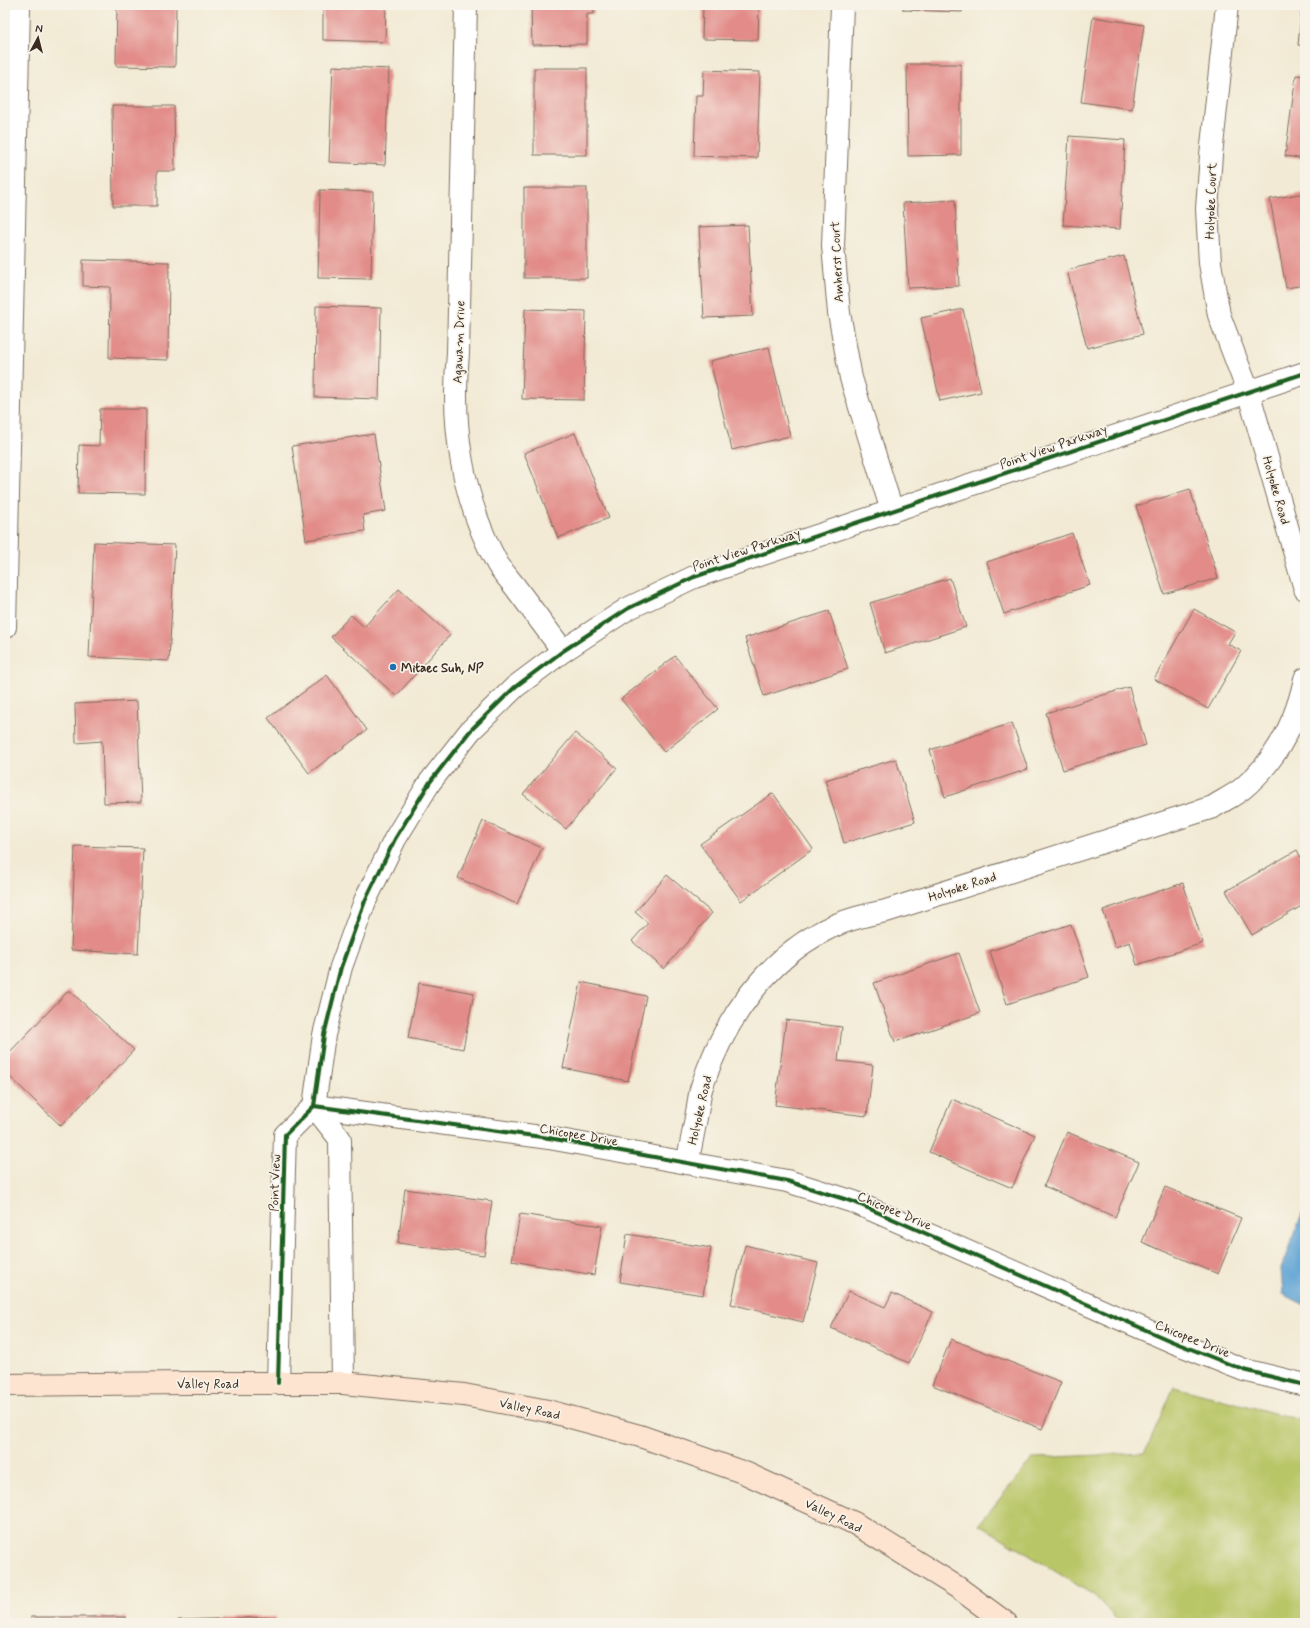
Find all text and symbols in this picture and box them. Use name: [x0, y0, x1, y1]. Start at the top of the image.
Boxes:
north arrow: [18, 18, 58, 58]
text: N: [35, 22, 44, 36]
street label: Holyoke Court: [1202, 162, 1221, 240]
street label: Amherst Court: [827, 221, 848, 303]
street label: Agawam Drive: [450, 300, 469, 384]
street label: Point View Parkway: [998, 421, 1109, 474]
street label: Holyoke Road: [1258, 454, 1293, 527]
street label: Point View Parkway: [690, 525, 803, 576]
place label: Mitaec Suh, NP: [401, 660, 484, 677]
marker: Mitaec Suh, NP: [388, 662, 398, 672]
street label: Holyoke Road: [926, 868, 999, 906]
street label: Holyoke Road: [684, 1074, 717, 1147]
street label: Chicopee Drive: [538, 1120, 619, 1151]
street label: Point View: [266, 1154, 285, 1212]
street label: Chicopee Drive: [855, 1188, 934, 1235]
street label: Chicopee Drive: [1152, 1317, 1232, 1362]
street label: Valley Road: [177, 1376, 239, 1393]
street label: Valley Road: [498, 1395, 562, 1424]
street label: Valley Road: [802, 1495, 865, 1538]

